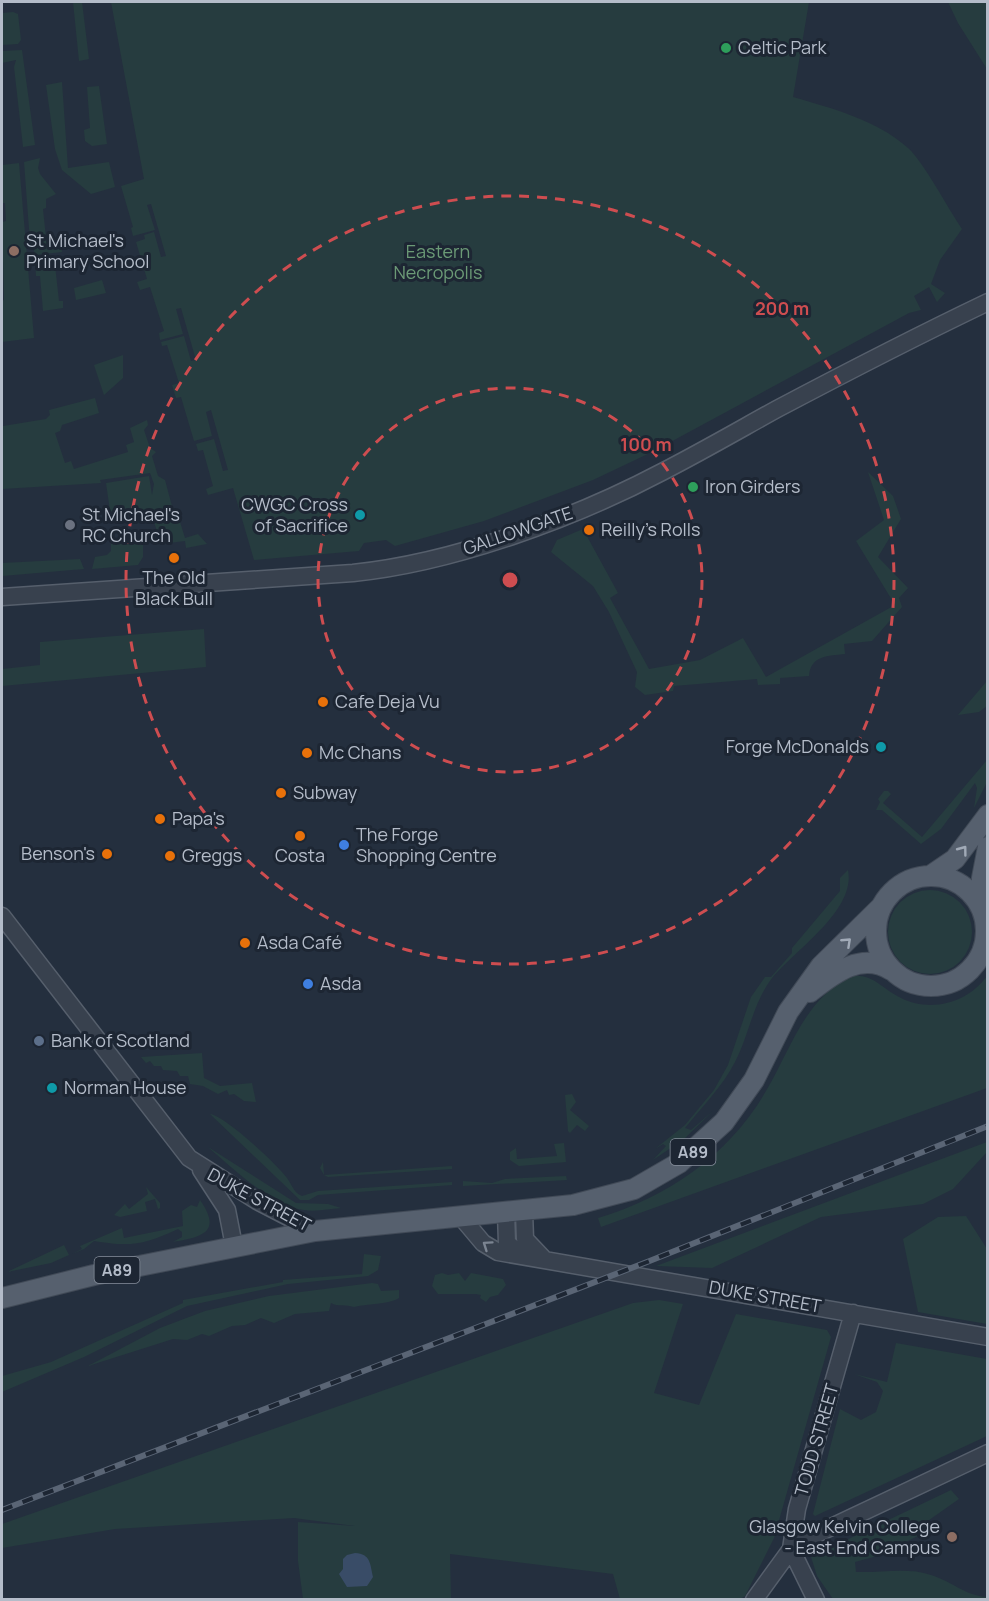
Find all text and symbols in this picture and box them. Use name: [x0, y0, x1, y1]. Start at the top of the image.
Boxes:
place label: Celtic Park: [738, 35, 828, 59]
marker: Celtic Park: [719, 41, 733, 55]
place label: St Michael's Primary School: [26, 228, 150, 273]
park label: Eastern Necropolis: [394, 239, 482, 284]
marker: St Michael's Primary School: [7, 244, 21, 258]
text: 200 m: [755, 296, 809, 320]
text: 100 m: [620, 432, 672, 456]
place label: Iron Girders: [705, 474, 800, 498]
marker: Iron Girders: [686, 480, 700, 494]
place label: CWGC Cross of Sacrifice: [241, 492, 348, 537]
street label: GALLOWGATE: [460, 500, 576, 560]
place label: St Michael's RC Church: [82, 502, 180, 547]
marker: CWGC Cross of Sacrifice: [353, 508, 367, 522]
place label: Reilly's Rolls: [601, 517, 700, 541]
marker: St Michael's RC Church: [63, 518, 77, 532]
marker: Reilly's Rolls: [582, 523, 596, 537]
marker: The Old Black Bull: [167, 551, 181, 565]
place label: The Old Black Bull: [135, 565, 213, 610]
centre of rings: [500, 570, 520, 590]
place label: Cafe Deja Vu: [335, 689, 440, 713]
marker: Cafe Deja Vu: [316, 695, 330, 709]
place label: Forge McDonalds: [726, 734, 869, 758]
place label: Mc Chans: [319, 740, 401, 764]
marker: Forge McDonalds: [874, 740, 888, 754]
marker: Mc Chans: [300, 746, 314, 760]
place label: Subway: [293, 780, 358, 804]
marker: Subway: [274, 786, 288, 800]
place label: Papa's: [172, 806, 225, 830]
marker: Papa's: [153, 812, 167, 826]
place label: The Forge Shopping Centre: [356, 822, 497, 867]
marker: Costa: [293, 829, 307, 843]
marker: The Forge Shopping Centre: [337, 838, 351, 852]
place label: Benson's: [21, 841, 95, 865]
place label: Greggs: [182, 843, 242, 867]
place label: Costa: [275, 843, 325, 867]
one-way arrow: [955, 845, 966, 856]
marker: Benson's: [100, 847, 114, 861]
marker: Greggs: [163, 849, 177, 863]
place label: Asda Café: [257, 930, 342, 954]
marker: Asda Café: [238, 936, 252, 950]
one-way arrow: [840, 938, 850, 949]
place label: Asda: [320, 971, 362, 995]
marker: Asda: [301, 977, 315, 991]
place label: Bank of Scotland: [51, 1028, 190, 1052]
marker: Bank of Scotland: [32, 1034, 46, 1048]
place label: Norman House: [64, 1075, 187, 1099]
marker: Norman House: [45, 1081, 59, 1095]
road number: A89: [670, 1139, 716, 1165]
street label: DUKE STREET: [204, 1162, 316, 1237]
one-way arrow: [483, 1241, 494, 1252]
road number: A89: [94, 1257, 140, 1283]
street label: DUKE STREET: [707, 1274, 824, 1318]
street label: TODD STREET: [789, 1380, 844, 1499]
place label: Glasgow Kelvin College - East End Campus: [749, 1514, 940, 1559]
marker: Glasgow Kelvin College - East End Campus: [945, 1530, 959, 1544]

